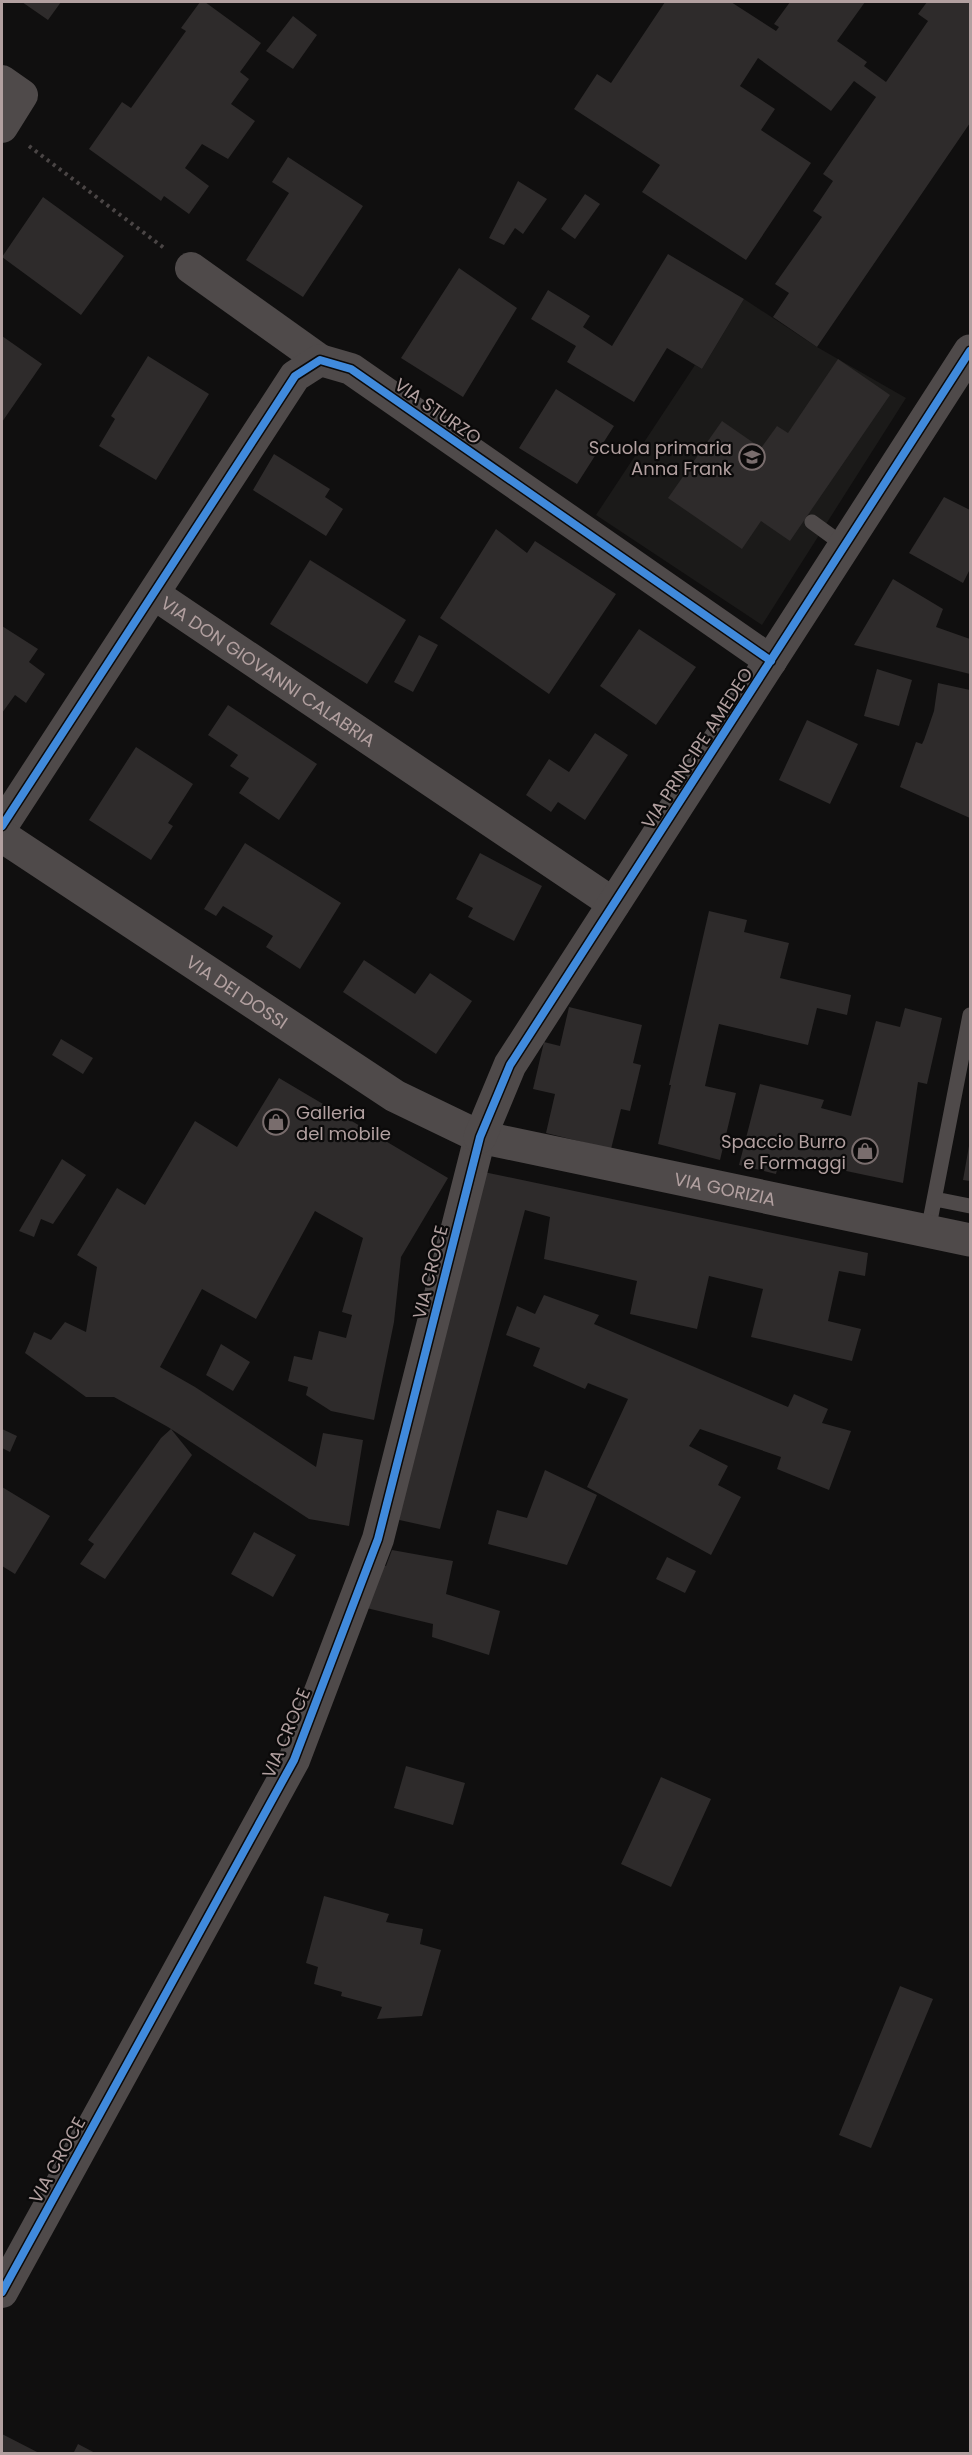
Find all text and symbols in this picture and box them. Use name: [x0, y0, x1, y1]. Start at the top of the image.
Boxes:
street label: VIA STURZO: [390, 372, 486, 450]
place label: Scuola primaria Anna Frank: [589, 435, 733, 481]
school or university icon: Scuola primaria Anna Frank: [737, 442, 767, 472]
street label: VIA DON GIOVANNI CALABRIA: [156, 590, 381, 752]
street label: VIA PRINCIPE AMEDEO: [635, 662, 759, 834]
street label: VIA DEI DOSSI: [181, 949, 293, 1034]
place label: Galleria del mobile: [296, 1100, 391, 1146]
shop icon: Galleria del mobile: [261, 1107, 291, 1137]
place label: Spaccio Burro e Formaggi: [721, 1129, 846, 1175]
shop icon: Spaccio Burro e Formaggi: [850, 1136, 880, 1166]
street label: VIA GORIZIA: [672, 1166, 778, 1211]
street label: VIA CROCE: [406, 1223, 454, 1321]
street label: VIA CROCE: [256, 1684, 316, 1782]
street label: VIA CROCE: [23, 2112, 91, 2208]

